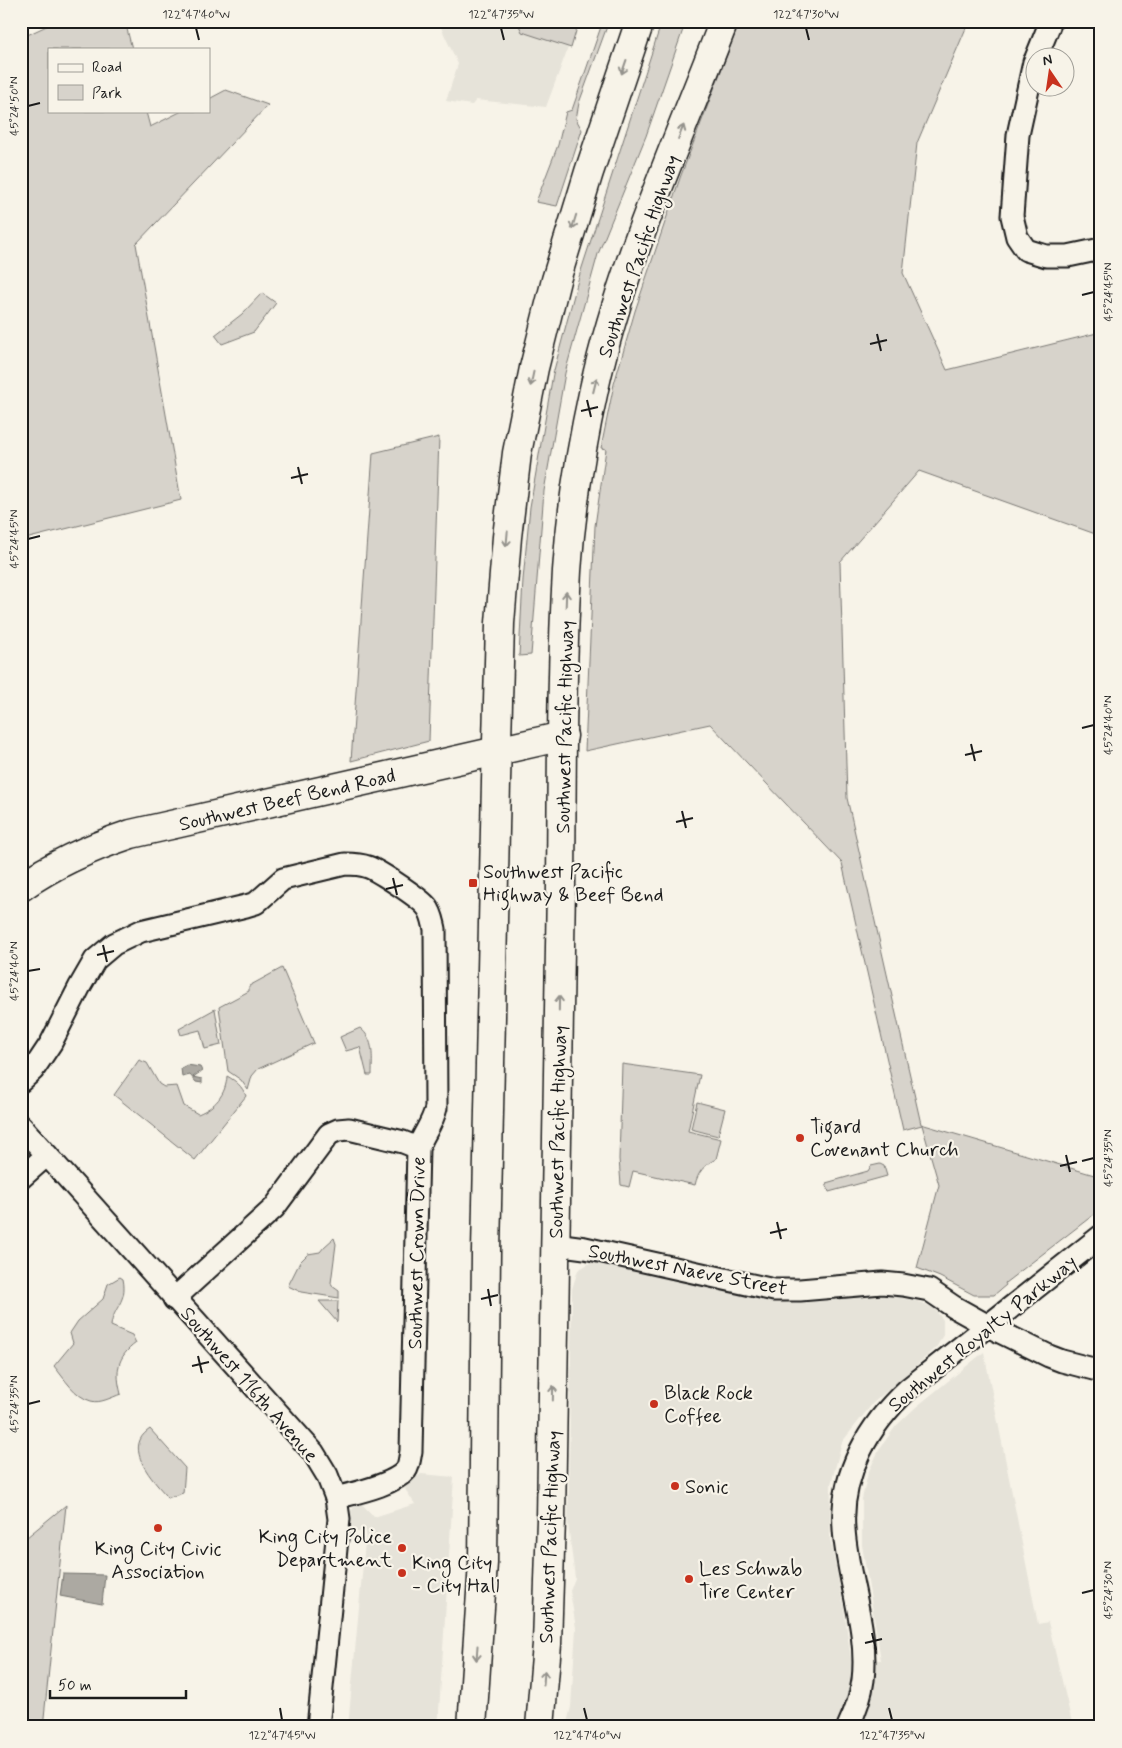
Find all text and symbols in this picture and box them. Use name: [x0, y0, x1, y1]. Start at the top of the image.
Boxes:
text: 122°47'40"W: [162, 7, 230, 23]
text: 122°47'35"W: [468, 7, 534, 23]
text: 122°47'30"W: [773, 7, 839, 23]
legend: [48, 48, 210, 112]
north arrow: [1024, 48, 1074, 98]
text: N: [1041, 50, 1054, 70]
text: Road: [92, 58, 122, 78]
one-way arrow: [619, 59, 629, 75]
text: 45°24'50"N: [7, 76, 23, 136]
text: Park: [92, 84, 122, 104]
one-way arrow: [677, 125, 686, 140]
street label: Southwest Pacific Highway: [592, 151, 688, 362]
one-way arrow: [568, 213, 578, 229]
text: 45°24'45"N: [1101, 263, 1117, 321]
one-way arrow: [527, 370, 536, 386]
one-way arrow: [591, 377, 601, 393]
text: 45°24'45"N: [7, 510, 23, 568]
one-way arrow: [502, 531, 512, 547]
one-way arrow: [562, 592, 571, 608]
street label: Southwest Pacific Highway: [550, 620, 582, 834]
text: 45°24'40"N: [1101, 695, 1117, 755]
street label: Southwest Beef Bend Road: [176, 762, 398, 839]
place label: Southwest Pacific Highway & Beef Bend: [483, 859, 664, 911]
marker: Southwest Pacific Highway & Beef Bend: [467, 877, 479, 889]
text: 45°24'40"N: [7, 941, 23, 1001]
one-way arrow: [554, 995, 564, 1011]
street label: Southwest Pacific Highway: [543, 1025, 575, 1239]
place label: Tigard Covenant Church: [810, 1114, 959, 1164]
text: 45°24'35"N: [1101, 1129, 1117, 1187]
marker: Tigard Covenant Church: [794, 1132, 806, 1144]
street label: Southwest Crown Drive: [402, 1156, 433, 1350]
street label: Southwest Naeve Street: [586, 1238, 789, 1303]
street label: Southwest Royalty Parkway: [883, 1249, 1083, 1419]
street label: Southwest 116th Avenue: [174, 1301, 324, 1469]
text: 45°24'35"N: [7, 1375, 23, 1433]
place label: Black Rock Coffee: [664, 1380, 753, 1430]
one-way arrow: [548, 1386, 558, 1402]
marker: Black Rock Coffee: [648, 1398, 660, 1410]
street label: Southwest Pacific Highway: [533, 1430, 569, 1644]
place label: Sonic: [685, 1474, 729, 1501]
marker: Sonic: [669, 1480, 681, 1492]
marker: King City Civic Association: [152, 1522, 164, 1534]
place label: King City Police Department: [258, 1524, 392, 1574]
place label: King City Civic Association: [95, 1536, 222, 1586]
marker: King City Police Department: [396, 1542, 408, 1554]
place label: King City - City Hall: [412, 1550, 499, 1600]
place label: Les Schwab Tire Center: [699, 1556, 802, 1606]
text: 45°24'30"N: [1101, 1561, 1117, 1619]
marker: King City - City Hall: [396, 1567, 408, 1579]
marker: Les Schwab Tire Center: [683, 1573, 695, 1585]
one-way arrow: [472, 1644, 482, 1660]
scale bar: [50, 1668, 186, 1700]
one-way arrow: [540, 1670, 549, 1686]
text: 50 m: [58, 1676, 92, 1696]
text: 122°47'45"W: [248, 1728, 316, 1744]
text: 122°47'40"W: [553, 1728, 621, 1744]
text: 122°47'35"W: [859, 1728, 925, 1744]

